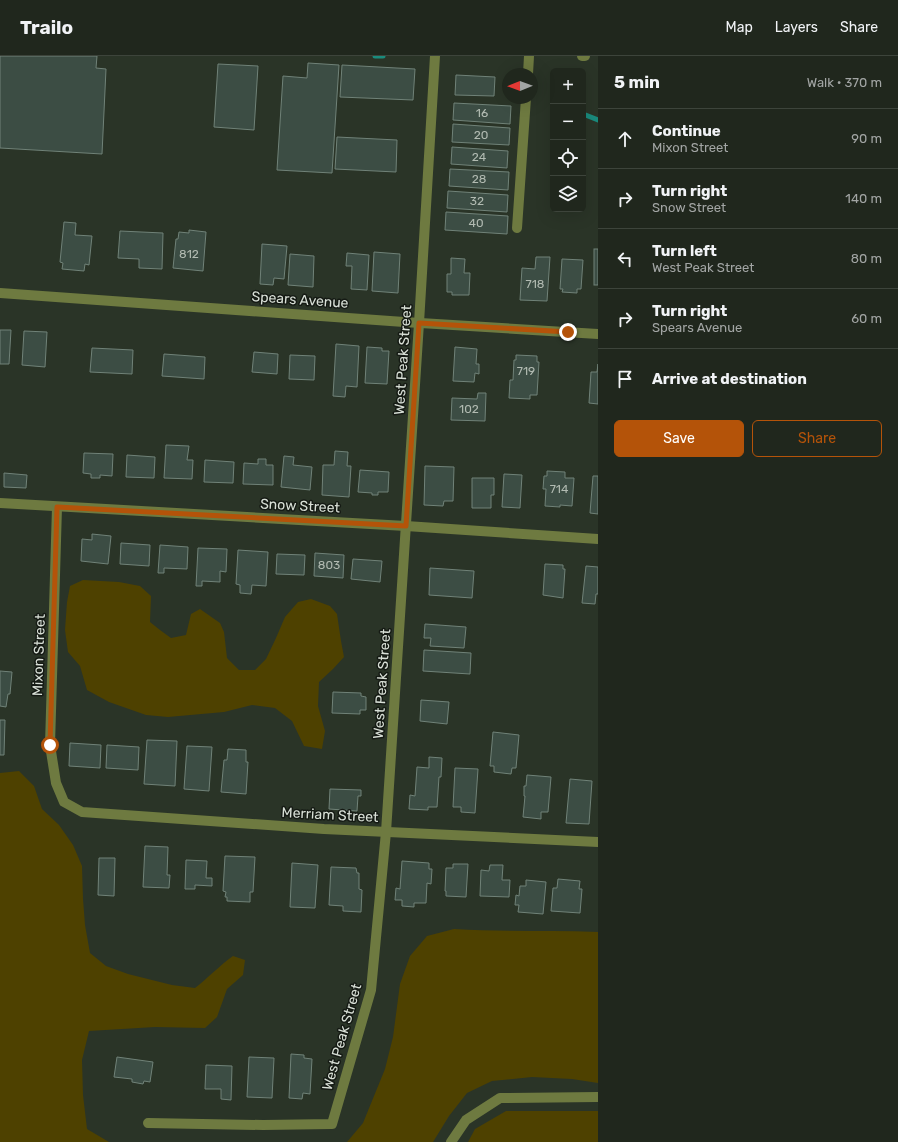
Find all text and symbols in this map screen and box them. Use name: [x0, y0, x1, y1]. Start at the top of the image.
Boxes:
text: Trailo: [20, 16, 73, 39]
text: Map: [726, 19, 753, 36]
text: Layers: [775, 19, 818, 36]
text: Share: [840, 19, 878, 36]
north arrow: [502, 68, 538, 104]
map controls: [550, 68, 586, 212]
button: +: [550, 68, 586, 104]
text: 5 min: [614, 72, 660, 92]
text: Walk · 370 m: [807, 75, 882, 90]
button: −: [550, 104, 586, 140]
house number: 16: [476, 106, 488, 120]
text: Continue: [652, 122, 721, 140]
house number: 20: [474, 128, 488, 142]
icon: ahead: [614, 128, 636, 150]
text: 90 m: [851, 131, 882, 146]
button: locate: [550, 140, 586, 176]
text: Mixon Street: [652, 140, 728, 155]
house number: 24: [472, 150, 487, 164]
house number: 28: [472, 172, 486, 186]
button: layers: [550, 176, 586, 212]
text: Turn right: [652, 182, 727, 200]
icon: right: [614, 188, 636, 210]
text: 140 m: [845, 191, 882, 206]
house number: 32: [470, 194, 484, 208]
text: Snow Street: [652, 200, 726, 215]
house number: 40: [468, 216, 484, 230]
text: Turn left: [652, 242, 717, 260]
house number: 812: [179, 247, 199, 261]
icon: left: [614, 248, 636, 270]
text: 80 m: [851, 251, 882, 266]
text: West Peak Street: [652, 260, 754, 275]
house number: 718: [526, 277, 544, 291]
street label: Spears Avenue: [251, 288, 349, 312]
text: Turn right: [652, 302, 727, 320]
street label: West Peak Street: [391, 304, 415, 416]
icon: right: [614, 308, 636, 330]
text: 60 m: [851, 311, 882, 326]
text: Spears Avenue: [652, 320, 742, 335]
route end: [559, 323, 577, 341]
house number: 719: [517, 364, 535, 378]
icon: arrive: [614, 368, 636, 390]
text: Arrive at destination: [652, 370, 807, 388]
house number: 102: [459, 402, 479, 416]
button: Save: [614, 420, 744, 457]
button: Share: [752, 420, 882, 457]
house number: 714: [550, 482, 569, 496]
street label: Snow Street: [260, 495, 341, 517]
house number: 803: [318, 558, 340, 572]
street label: Mixon Street: [29, 613, 49, 696]
street label: West Peak Street: [370, 628, 394, 740]
route start: [41, 736, 59, 754]
street label: Merriam Street: [281, 804, 379, 826]
street label: West Peak Street: [319, 981, 366, 1092]

